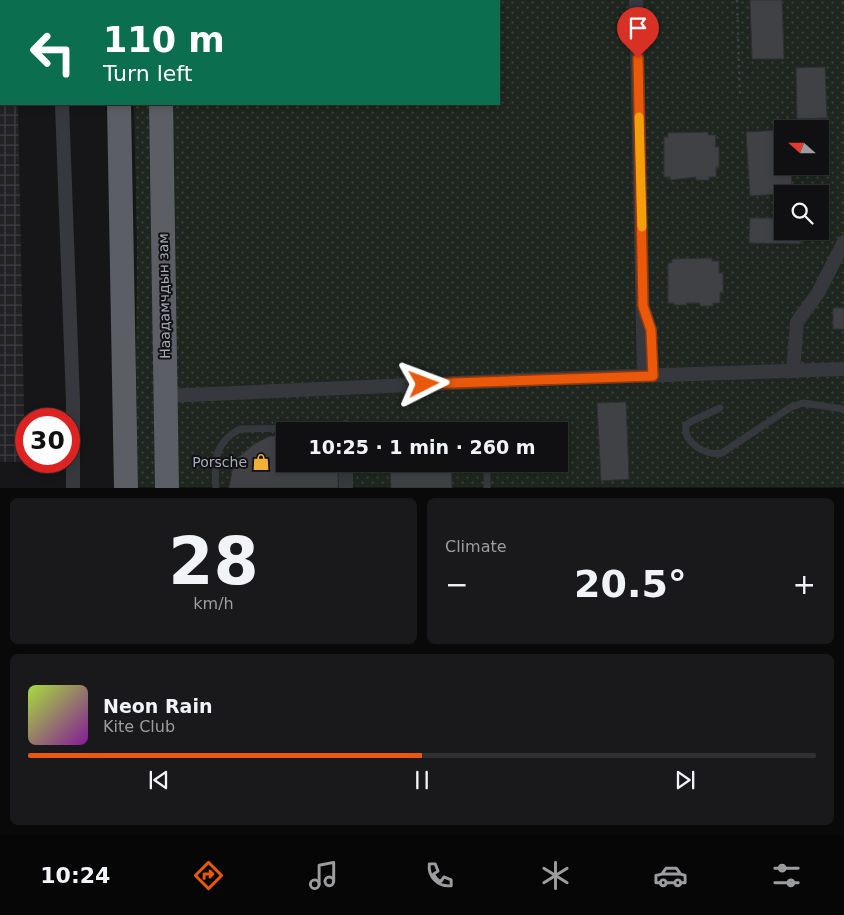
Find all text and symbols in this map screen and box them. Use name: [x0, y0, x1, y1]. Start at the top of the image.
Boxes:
pin: [617, 7, 659, 58]
icon: arrive: [624, 14, 652, 42]
icon: left: [20, 20, 85, 85]
text: 110 m: [103, 20, 225, 60]
text: Turn left: [103, 61, 192, 86]
north arrow: [774, 120, 829, 175]
map controls: [774, 120, 829, 240]
button: search: [774, 185, 829, 240]
street label: Наадамчдын зам: [155, 233, 173, 359]
position arrow: [397, 357, 449, 409]
speed limit sign: 30: [15, 408, 80, 473]
text: 10:25 · 1 min · 260 m: [308, 436, 536, 458]
shop icon: Porsche: [251, 452, 271, 472]
place label: Porsche: [192, 454, 247, 470]
text: 28: [168, 524, 259, 599]
text: Climate: [445, 537, 507, 556]
text: 20.5°: [574, 562, 687, 606]
text: −: [445, 568, 468, 601]
text: +: [793, 568, 816, 601]
text: km/h: [193, 594, 234, 613]
text: Neon Rain: [103, 695, 212, 717]
text: Kite Club: [103, 717, 175, 736]
icon: previous: [145, 766, 173, 794]
icon: pause: [408, 766, 436, 794]
icon: next: [671, 766, 699, 794]
icon: directions: [191, 858, 226, 893]
icon: music: [306, 858, 341, 893]
icon: phone: [422, 858, 457, 893]
icon: climate: [538, 858, 573, 893]
icon: car: [653, 858, 688, 893]
icon: filters: [769, 858, 804, 893]
text: 10:24: [40, 863, 110, 888]

